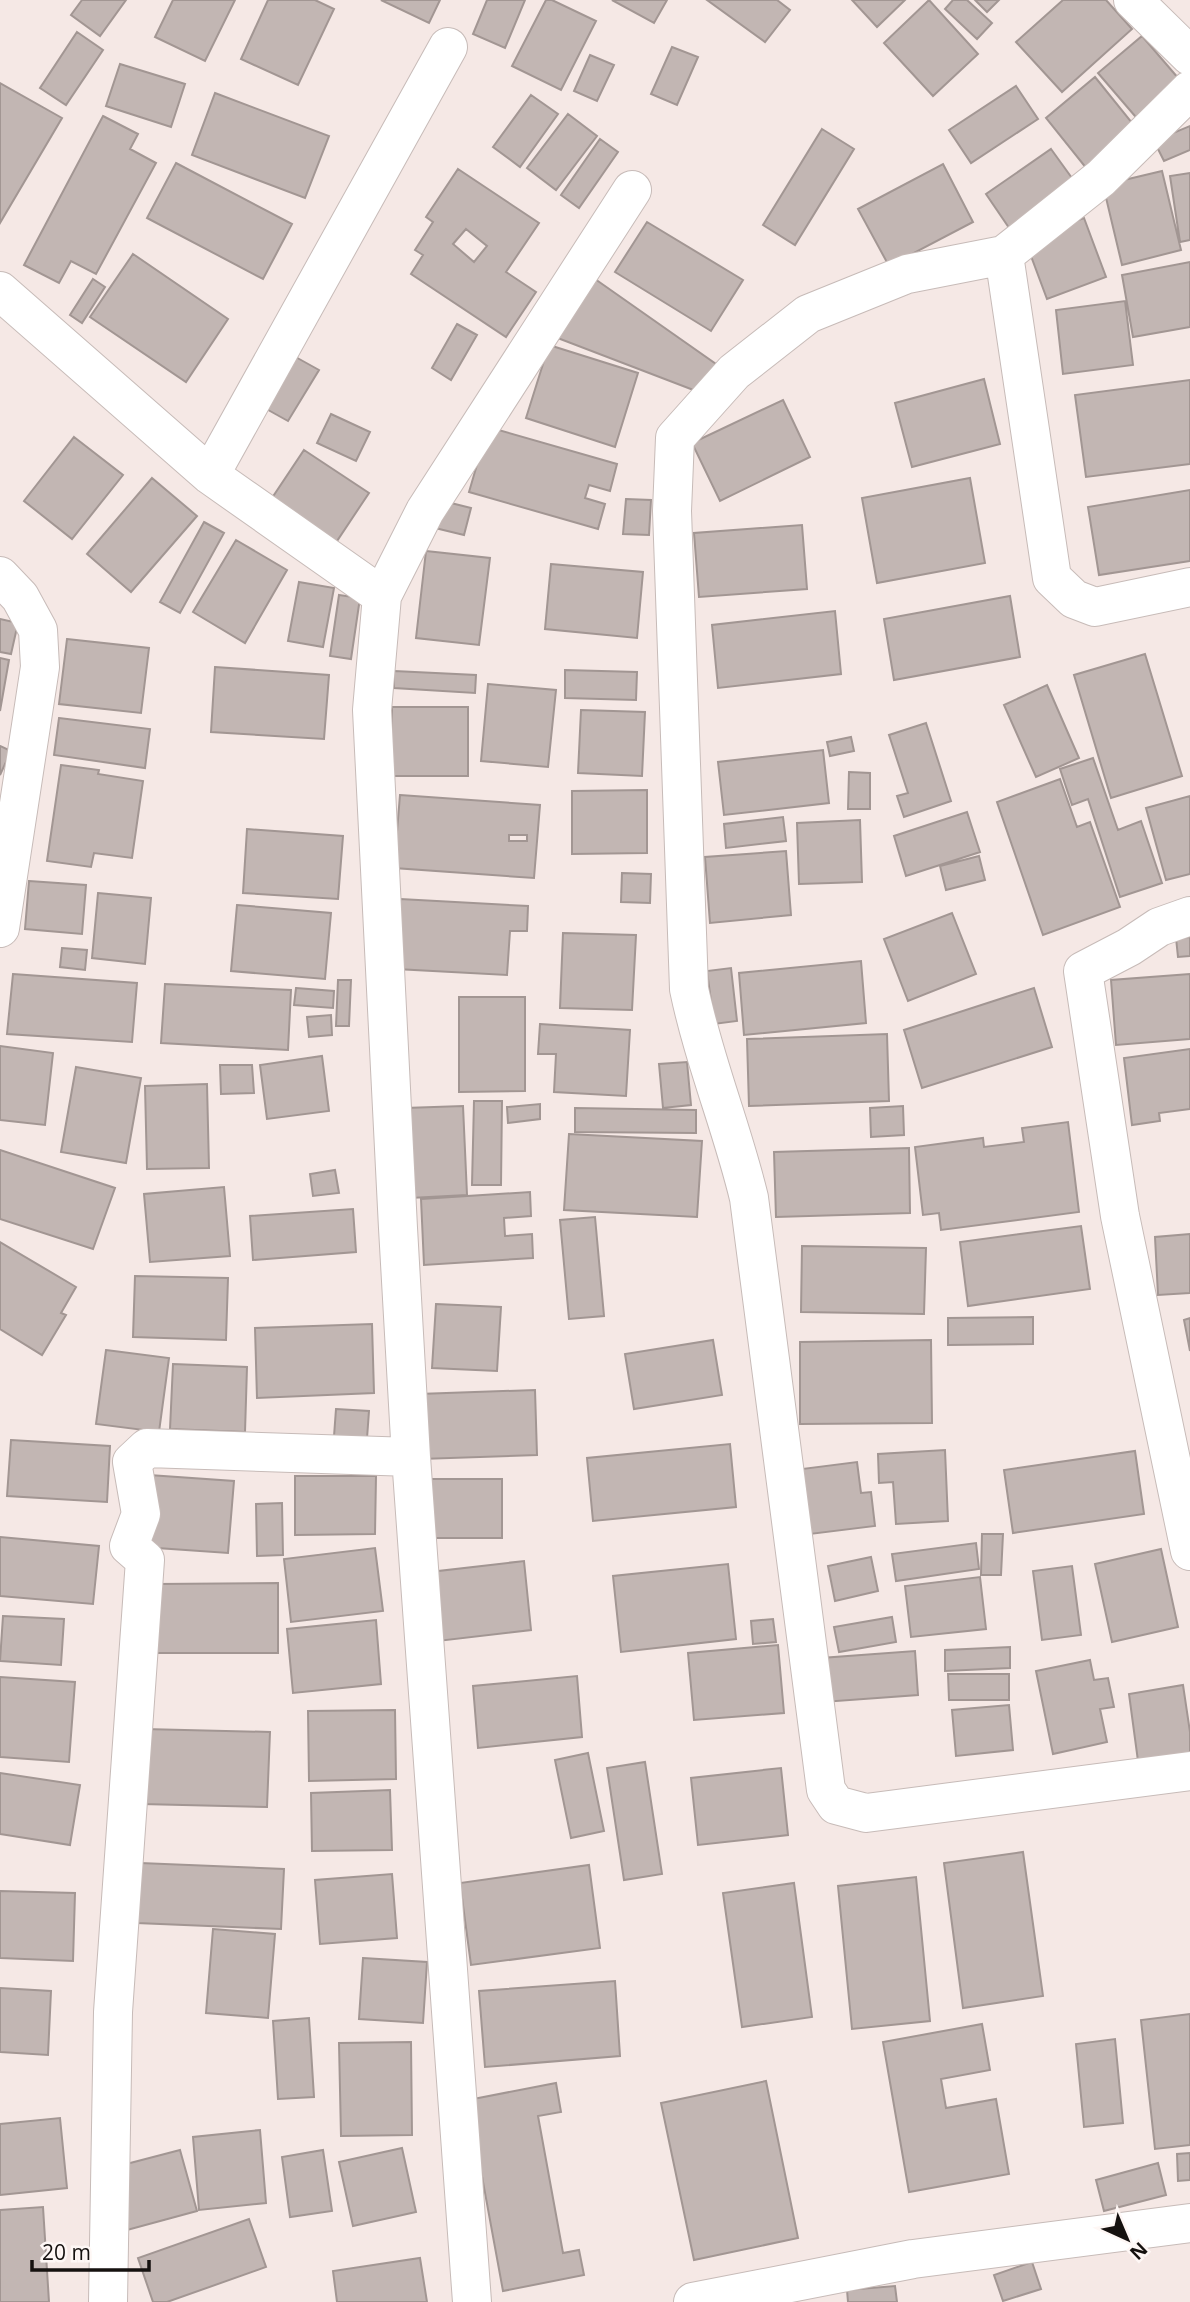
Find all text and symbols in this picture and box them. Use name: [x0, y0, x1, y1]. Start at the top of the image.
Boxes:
north arrow: [1092, 2204, 1162, 2274]
scale bar: [32, 2228, 149, 2272]
text: N: [1124, 2237, 1153, 2266]
text: 20 m: [42, 2238, 91, 2266]

